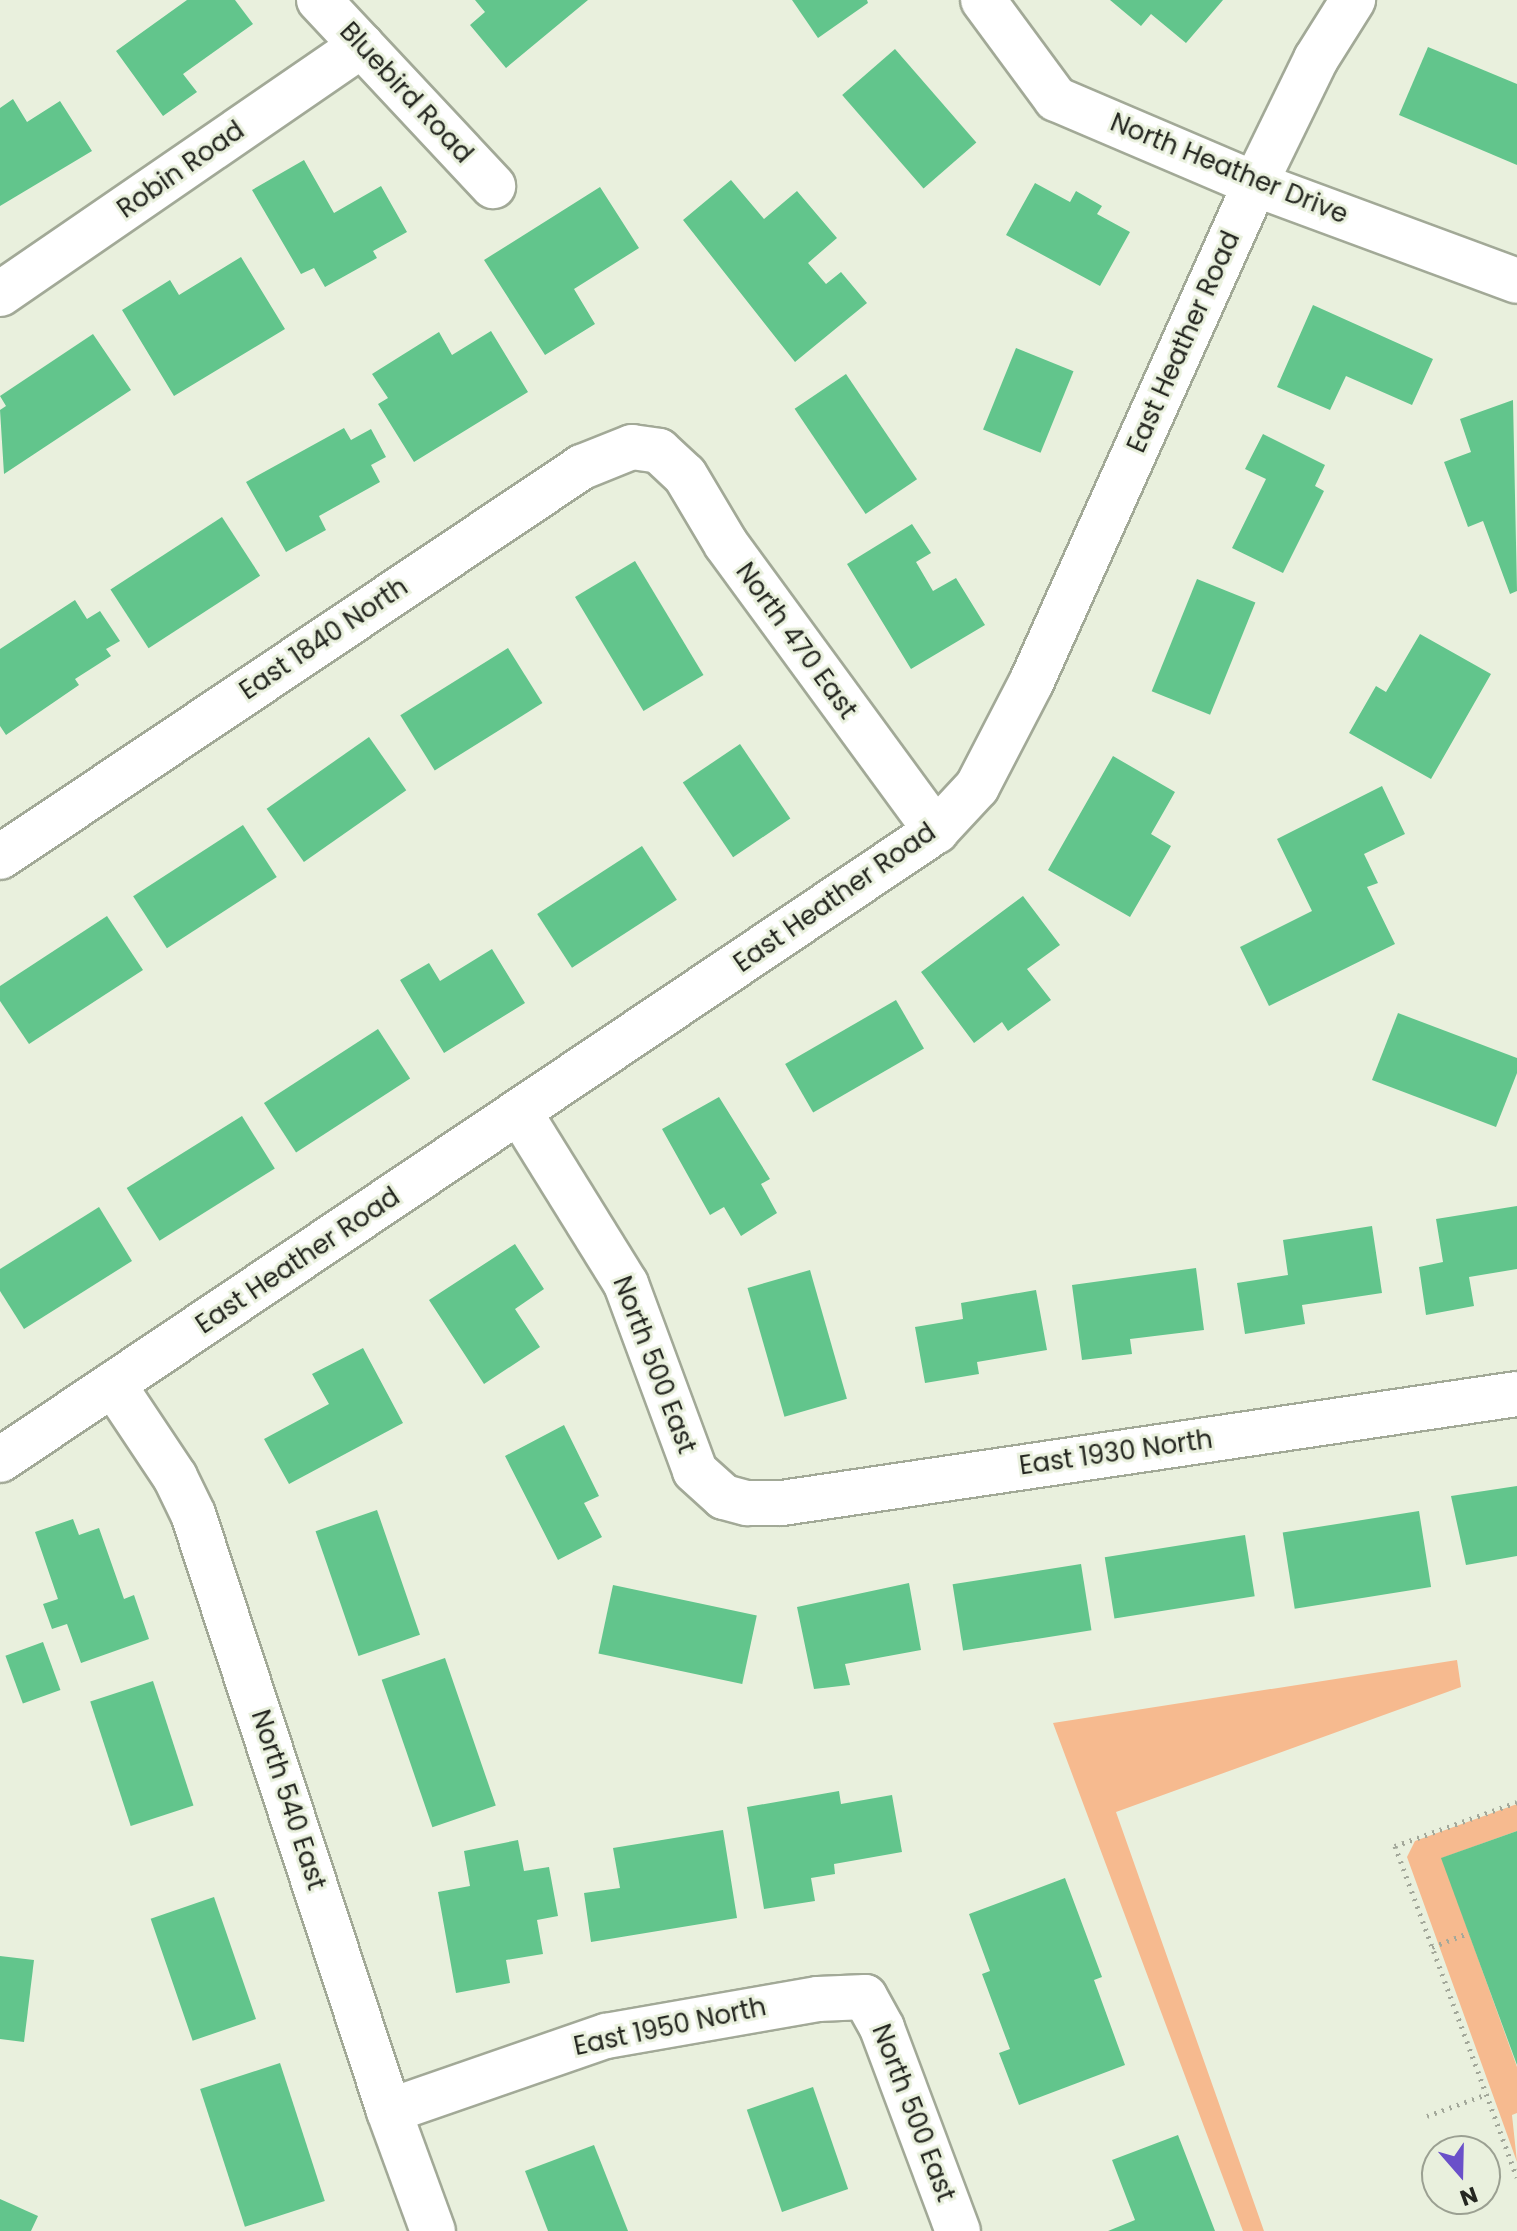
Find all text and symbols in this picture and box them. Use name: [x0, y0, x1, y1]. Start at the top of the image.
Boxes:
street label: Bluebird Road: [333, 16, 479, 170]
street label: North Heather Drive: [1106, 107, 1352, 231]
street label: Robin Road: [112, 115, 250, 225]
street label: East Heather Road: [1121, 226, 1247, 458]
street label: North 470 East: [729, 557, 863, 725]
street label: East 1840 North: [234, 571, 414, 707]
street label: East Heather Road: [728, 817, 942, 979]
street label: East Heather Road: [190, 1181, 406, 1341]
street label: North 500 East: [606, 1272, 702, 1458]
street label: East 1930 North: [1017, 1424, 1215, 1482]
street label: North 540 East: [244, 1706, 332, 1894]
street label: East 1950 North: [571, 1991, 769, 2063]
street label: North 500 East: [865, 2020, 961, 2206]
north arrow: [1421, 2135, 1501, 2215]
text: N: [1456, 2179, 1482, 2214]

